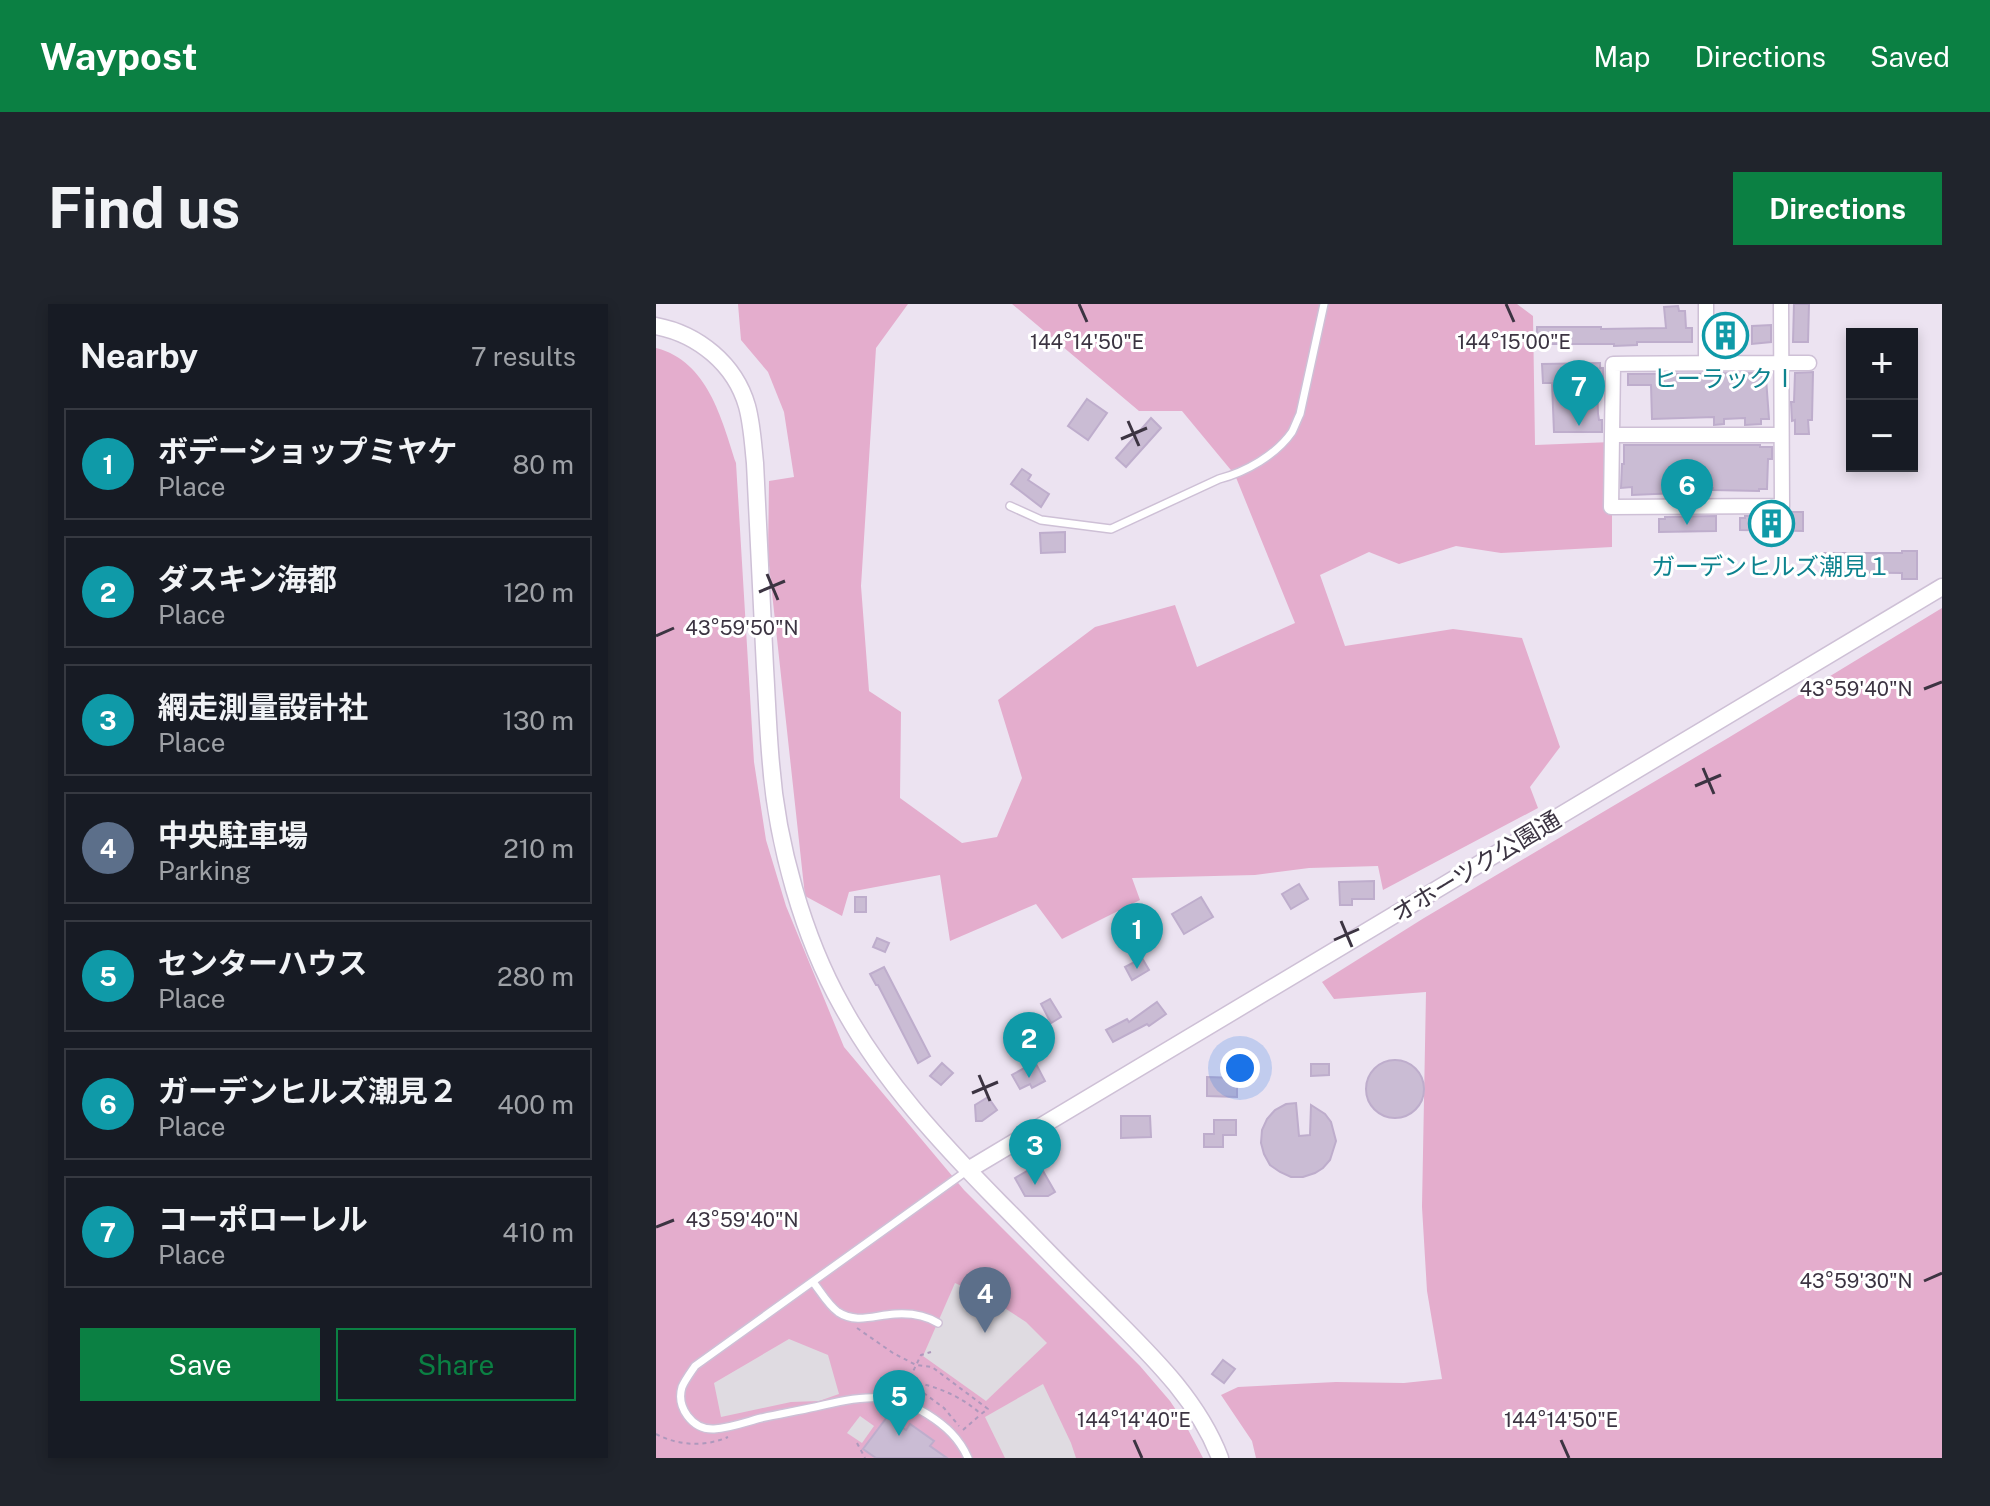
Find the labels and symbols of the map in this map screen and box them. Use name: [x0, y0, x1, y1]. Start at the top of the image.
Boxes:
building icon: ヒーラックⅠ: [1701, 312, 1749, 360]
text: 144°14'50"E: [1030, 330, 1144, 354]
text: 144°15'00"E: [1457, 330, 1571, 354]
pin: 7: [1553, 360, 1605, 426]
place label: ヒーラックⅠ: [1653, 364, 1797, 392]
pin: 6: [1661, 459, 1713, 525]
building icon: ガーデンヒルズ潮見１: [1747, 500, 1795, 548]
place label: ガーデンヒルズ潮見１: [1651, 552, 1891, 580]
text: 43°59'50"N: [685, 616, 799, 640]
text: 43°59'40"N: [1799, 677, 1913, 701]
street label: オホーツク公園通: [1387, 805, 1565, 927]
pin: 1: [1111, 903, 1163, 969]
pin: 2: [1003, 1012, 1055, 1078]
your location: [1220, 1048, 1260, 1088]
pin: 3: [1009, 1119, 1061, 1185]
text: 43°59'40"N: [685, 1208, 799, 1232]
pin: 4: [959, 1267, 1011, 1333]
text: 43°59'30"N: [1800, 1269, 1913, 1293]
pin: 5: [873, 1370, 925, 1436]
text: 144°14'40"E: [1077, 1408, 1191, 1432]
text: 144°14'50"E: [1504, 1408, 1618, 1432]

